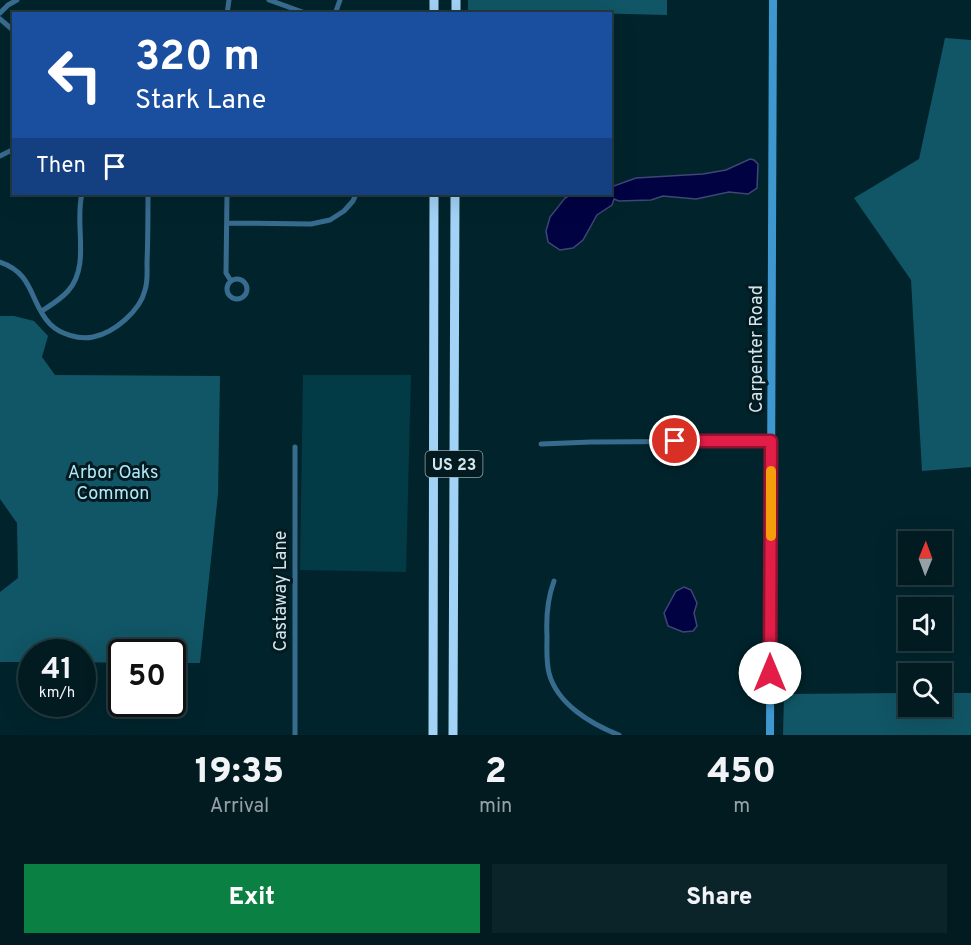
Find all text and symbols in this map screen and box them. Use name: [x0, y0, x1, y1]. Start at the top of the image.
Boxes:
text: 320 m: [135, 32, 260, 85]
icon: left: [36, 36, 114, 114]
text: Stark Lane: [135, 84, 266, 118]
icon: arrive: [98, 150, 131, 183]
text: Then: [36, 153, 86, 180]
street label: Carpenter Road: [746, 285, 769, 413]
pin: [649, 415, 700, 466]
icon: arrive: [658, 424, 691, 457]
road number: US 23: [426, 451, 482, 477]
park label: Arbor Oaks Common: [68, 462, 158, 506]
street label: Castaway Lane: [270, 530, 293, 652]
north arrow: [898, 531, 952, 585]
map controls: [898, 531, 952, 717]
button: sound: [898, 597, 952, 651]
speed limit sign: 50: [108, 639, 186, 717]
position arrow: [738, 641, 802, 705]
text: 41: [41, 652, 73, 689]
button: search: [898, 663, 952, 717]
text: km/h: [39, 684, 75, 703]
text: 19:35: [195, 750, 284, 796]
text: 2: [485, 750, 507, 796]
text: 450: [707, 750, 776, 796]
text: Arrival: [210, 794, 269, 820]
text: min: [479, 794, 512, 820]
text: m: [733, 794, 750, 820]
button: Exit: [24, 864, 480, 933]
button: Share: [492, 864, 947, 933]

